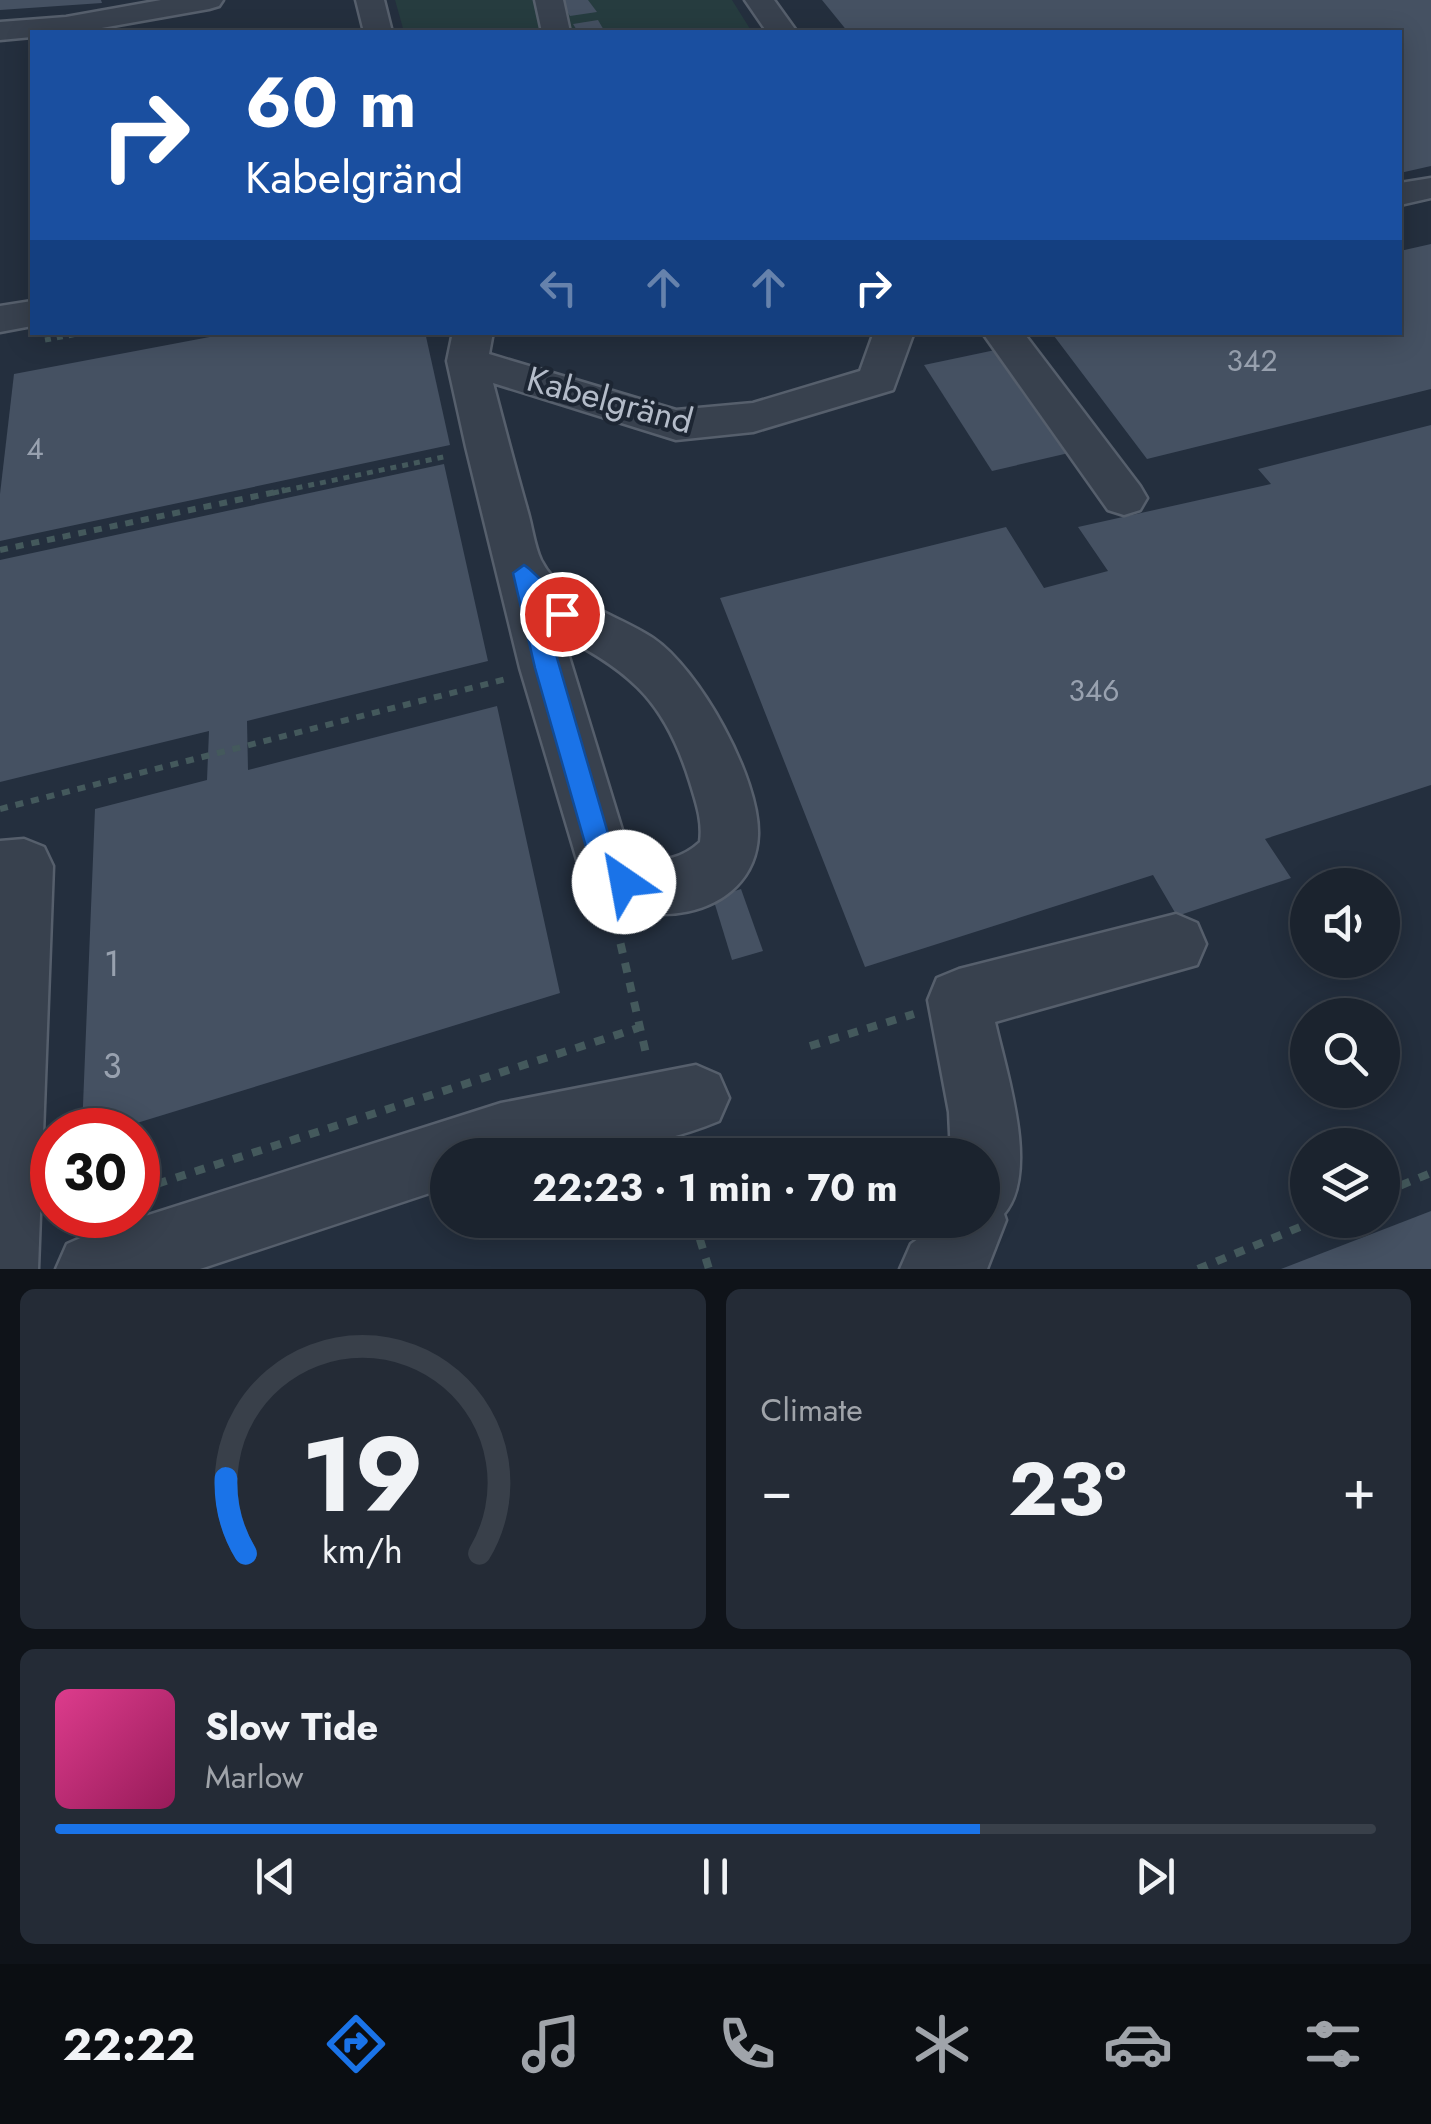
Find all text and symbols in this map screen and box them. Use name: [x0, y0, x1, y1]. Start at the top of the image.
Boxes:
text: 60 m: [245, 52, 417, 153]
icon: right: [80, 70, 210, 200]
text: Kabelgränd: [245, 145, 463, 210]
icon: left: [531, 260, 586, 315]
icon: ahead: [636, 260, 691, 315]
icon: ahead: [741, 260, 796, 315]
icon: right: [846, 260, 901, 315]
house number: 342: [1227, 339, 1277, 382]
street label: Kabelgränd: [521, 354, 699, 446]
house number: 4: [26, 427, 44, 470]
pin: [520, 572, 605, 657]
icon: arrive: [535, 587, 590, 642]
house number: 346: [1068, 669, 1120, 712]
position arrow: [572, 830, 676, 934]
map controls: [1290, 868, 1400, 1238]
button: sound: [1290, 868, 1400, 978]
house number: 1: [104, 939, 120, 989]
button: search: [1290, 998, 1400, 1108]
house number: 3: [102, 1041, 122, 1091]
speed limit sign: 30: [30, 1108, 160, 1238]
button: layers: [1290, 1128, 1400, 1238]
text: 22:23 · 1 min · 70 m: [532, 1160, 898, 1215]
text: Climate: [761, 1387, 863, 1433]
text: 19: [301, 1400, 424, 1550]
text: 23°: [1009, 1435, 1127, 1543]
text: −: [761, 1450, 793, 1530]
text: +: [1342, 1450, 1376, 1530]
text: km/h: [322, 1525, 403, 1576]
text: Slow Tide: [205, 1699, 378, 1754]
text: Marlow: [205, 1754, 303, 1800]
icon: previous: [248, 1849, 303, 1904]
icon: pause: [688, 1849, 743, 1904]
icon: next: [1128, 1849, 1183, 1904]
icon: directions: [321, 2009, 391, 2079]
icon: music: [516, 2009, 586, 2079]
icon: phone: [712, 2009, 782, 2079]
icon: climate: [907, 2009, 977, 2079]
icon: car: [1103, 2009, 1173, 2079]
icon: filters: [1298, 2009, 1368, 2079]
text: 22:22: [63, 2012, 195, 2077]

